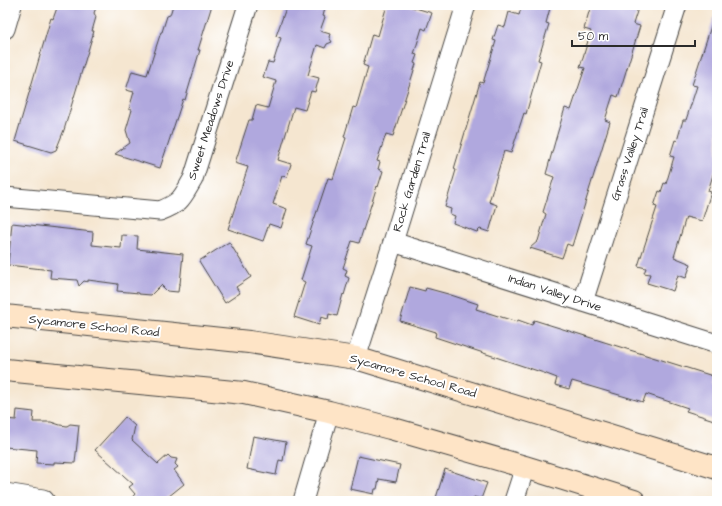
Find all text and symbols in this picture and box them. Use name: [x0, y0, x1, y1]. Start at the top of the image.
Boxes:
scale bar: [572, 22, 695, 48]
text: 50 m: [578, 28, 609, 45]
street label: Sweet Meadows Drive: [184, 57, 239, 182]
street label: Grass Valley Trail: [607, 105, 654, 203]
street label: Rock Garden Trail: [389, 130, 435, 234]
street label: Indian Valley Drive: [506, 270, 604, 317]
street label: Sycamore School Road: [28, 311, 160, 342]
street label: Sycamore School Road: [347, 350, 478, 403]

